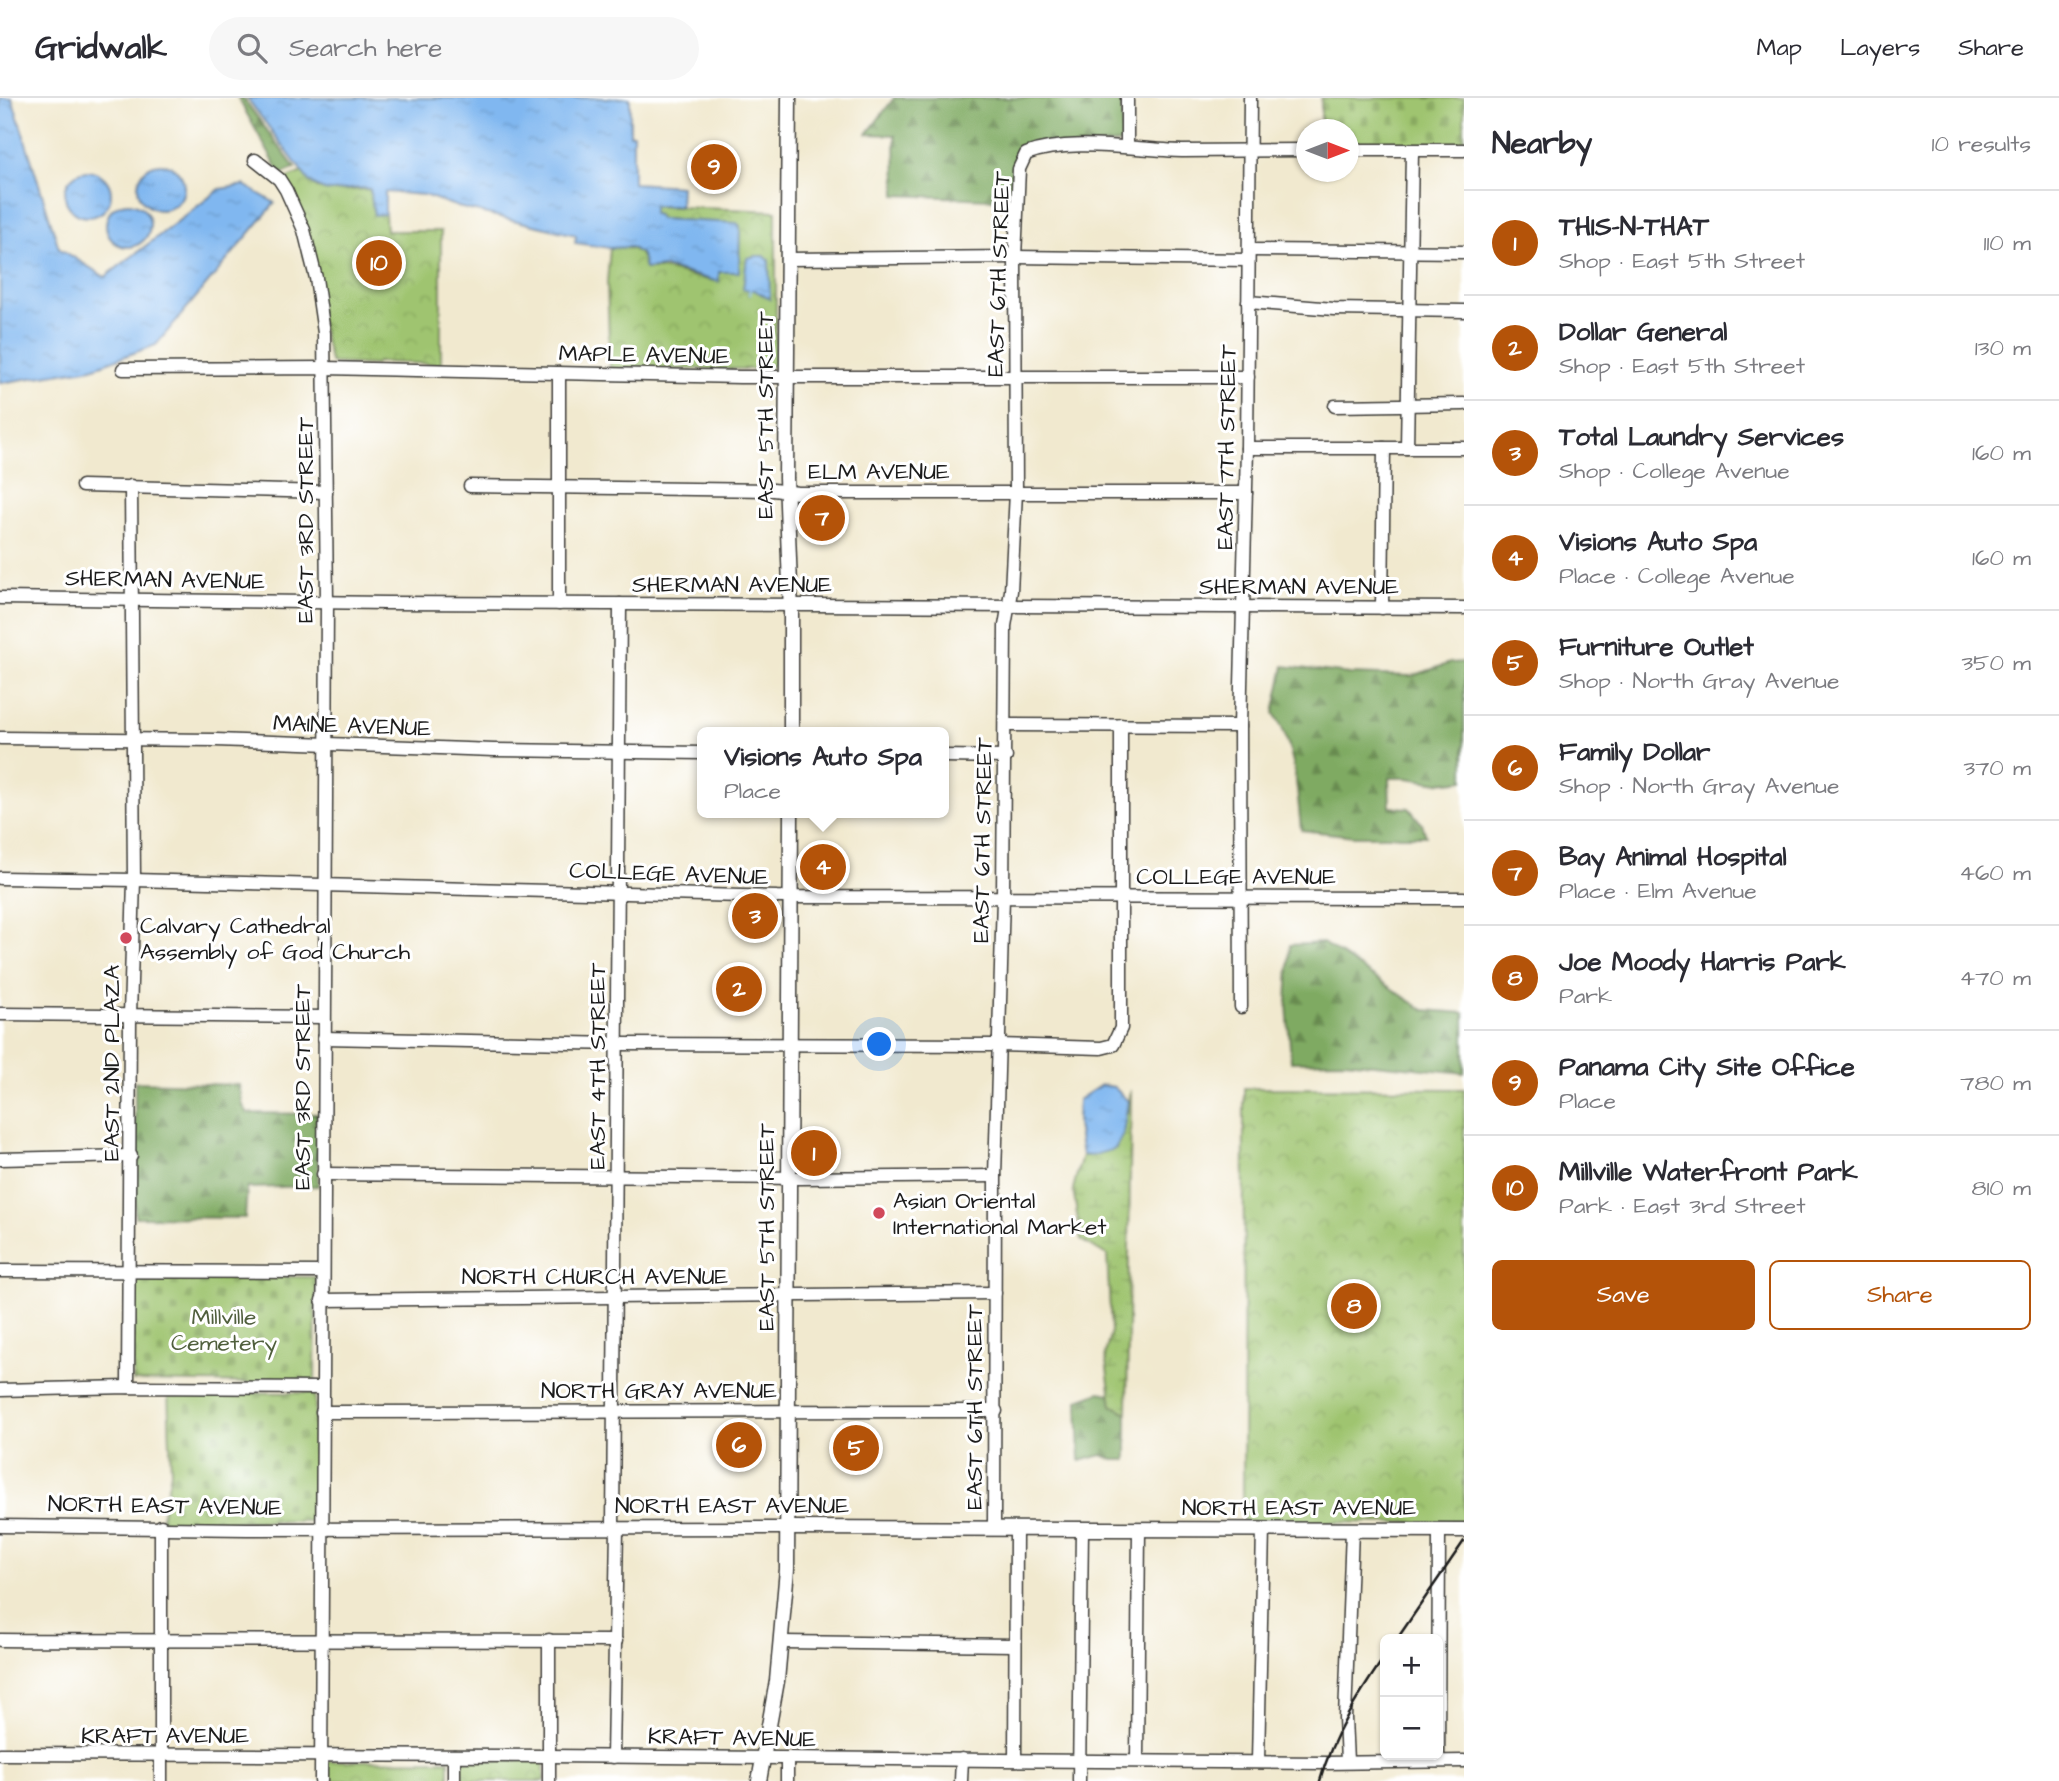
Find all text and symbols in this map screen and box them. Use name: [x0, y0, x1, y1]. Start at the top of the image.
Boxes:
search box: [209, 17, 699, 80]
text: Gridwalk: [35, 25, 167, 71]
icon: search: [233, 29, 271, 67]
text: Search here: [289, 30, 442, 66]
text: Map: [1757, 31, 1802, 65]
text: Layers: [1840, 31, 1920, 65]
text: Share: [1958, 31, 2024, 65]
north arrow: [1296, 119, 1359, 182]
text: Nearby: [1492, 123, 1592, 165]
text: 10 results: [1932, 128, 2031, 160]
pin: 9: [691, 141, 737, 193]
street label: EAST 6TH STREET: [979, 170, 1019, 377]
text: THIS-N-THAT: [1559, 209, 1709, 245]
text: 1: [1514, 227, 1516, 259]
text: 110 m: [1983, 227, 2031, 259]
pin: 10: [356, 237, 402, 289]
text: Shop · East 5th Street: [1559, 245, 1805, 277]
street label: EAST 5TH STREET: [750, 311, 782, 519]
text: Dollar General: [1559, 314, 1727, 350]
text: 2: [1508, 332, 1522, 364]
text: 130 m: [1975, 332, 2031, 364]
street label: MAPLE AVENUE: [558, 338, 730, 372]
street label: EAST 7TH STREET: [1209, 343, 1245, 550]
text: Shop · East 5th Street: [1559, 350, 1805, 382]
street label: EAST 3RD STREET: [290, 416, 322, 623]
text: Total Laundry Services: [1559, 419, 1844, 455]
text: 3: [1509, 437, 1521, 469]
text: 160 m: [1972, 437, 2031, 469]
text: Shop · College Avenue: [1559, 455, 1790, 487]
street label: ELM AVENUE: [808, 456, 950, 488]
pin: 7: [799, 492, 845, 544]
text: Visions Auto Spa: [1559, 524, 1757, 560]
text: 4: [1507, 542, 1523, 574]
text: 160 m: [1972, 542, 2031, 574]
text: Place · College Avenue: [1559, 560, 1795, 592]
street label: SHERMAN AVENUE: [65, 562, 266, 598]
street label: SHERMAN AVENUE: [632, 569, 832, 601]
street label: SHERMAN AVENUE: [1199, 571, 1399, 603]
text: Furniture Outlet: [1559, 629, 1754, 665]
text: 5: [1507, 647, 1523, 679]
text: 350 m: [1961, 647, 2031, 679]
text: Shop · North Gray Avenue: [1559, 665, 1839, 697]
street label: MAINE AVENUE: [272, 707, 432, 745]
popup: [697, 727, 949, 818]
text: Family Dollar: [1559, 734, 1710, 770]
street label: EAST 6TH STREET: [965, 736, 1001, 943]
text: Visions Auto Spa: [724, 739, 922, 775]
text: 6: [1508, 752, 1522, 784]
text: 370 m: [1964, 752, 2031, 784]
text: Shop · North Gray Avenue: [1559, 770, 1839, 802]
text: Place: [724, 775, 781, 807]
text: Bay Animal Hospital: [1559, 839, 1787, 875]
pin: 4: [800, 841, 846, 893]
street label: COLLEGE AVENUE: [569, 855, 770, 893]
text: 7: [1508, 857, 1522, 889]
text: 460 m: [1959, 857, 2031, 889]
street label: COLLEGE AVENUE: [1136, 861, 1336, 893]
text: Place · Elm Avenue: [1559, 875, 1757, 907]
pin: 3: [732, 890, 778, 942]
place label: Calvary Cathedral Assembly of God Church: [140, 910, 411, 969]
marker: Calvary Cathedral Assembly of God Church: [118, 930, 134, 946]
text: Joe Moody Harris Park: [1559, 944, 1846, 980]
street label: EAST 4TH STREET: [582, 962, 614, 1169]
text: 8: [1508, 962, 1522, 994]
text: 470 m: [1960, 962, 2031, 994]
pin: 2: [716, 963, 762, 1015]
street label: EAST 2ND PLAZA: [96, 965, 128, 1161]
text: Park: [1559, 980, 1612, 1012]
street label: EAST 3RD STREET: [287, 983, 319, 1190]
your location: [862, 1027, 896, 1061]
text: Panama City Site Office: [1559, 1049, 1855, 1085]
text: 9: [1508, 1067, 1522, 1099]
text: 780 m: [1960, 1067, 2031, 1099]
text: Place: [1559, 1085, 1616, 1117]
street label: EAST 5TH STREET: [751, 1123, 783, 1331]
pin: 1: [791, 1127, 837, 1179]
text: Millville Waterfront Park: [1559, 1154, 1858, 1190]
text: 10: [1506, 1172, 1524, 1204]
text: 810 m: [1972, 1172, 2031, 1204]
place label: Asian Oriental International Market: [893, 1185, 1107, 1243]
text: Park · East 3rd Street: [1559, 1190, 1806, 1222]
marker: Asian Oriental International Market: [871, 1205, 887, 1221]
button: Save: [1492, 1260, 1755, 1330]
button: Share: [1769, 1260, 2031, 1330]
street label: NORTH CHURCH AVENUE: [462, 1261, 729, 1293]
pin: 8: [1331, 1280, 1377, 1332]
park label: Millville Cemetery: [171, 1301, 277, 1360]
street label: EAST 6TH STREET: [959, 1304, 991, 1510]
street label: NORTH GRAY AVENUE: [541, 1375, 777, 1407]
pin: 6: [716, 1419, 762, 1471]
pin: 5: [833, 1422, 879, 1474]
street label: NORTH EAST AVENUE: [48, 1488, 283, 1524]
street label: NORTH EAST AVENUE: [615, 1490, 849, 1522]
street label: NORTH EAST AVENUE: [1182, 1492, 1416, 1524]
map controls: [1380, 1634, 1443, 1760]
button: +: [1380, 1634, 1443, 1697]
button: −: [1380, 1697, 1443, 1760]
street label: KRAFT AVENUE: [81, 1720, 250, 1752]
street label: KRAFT AVENUE: [648, 1721, 817, 1755]

